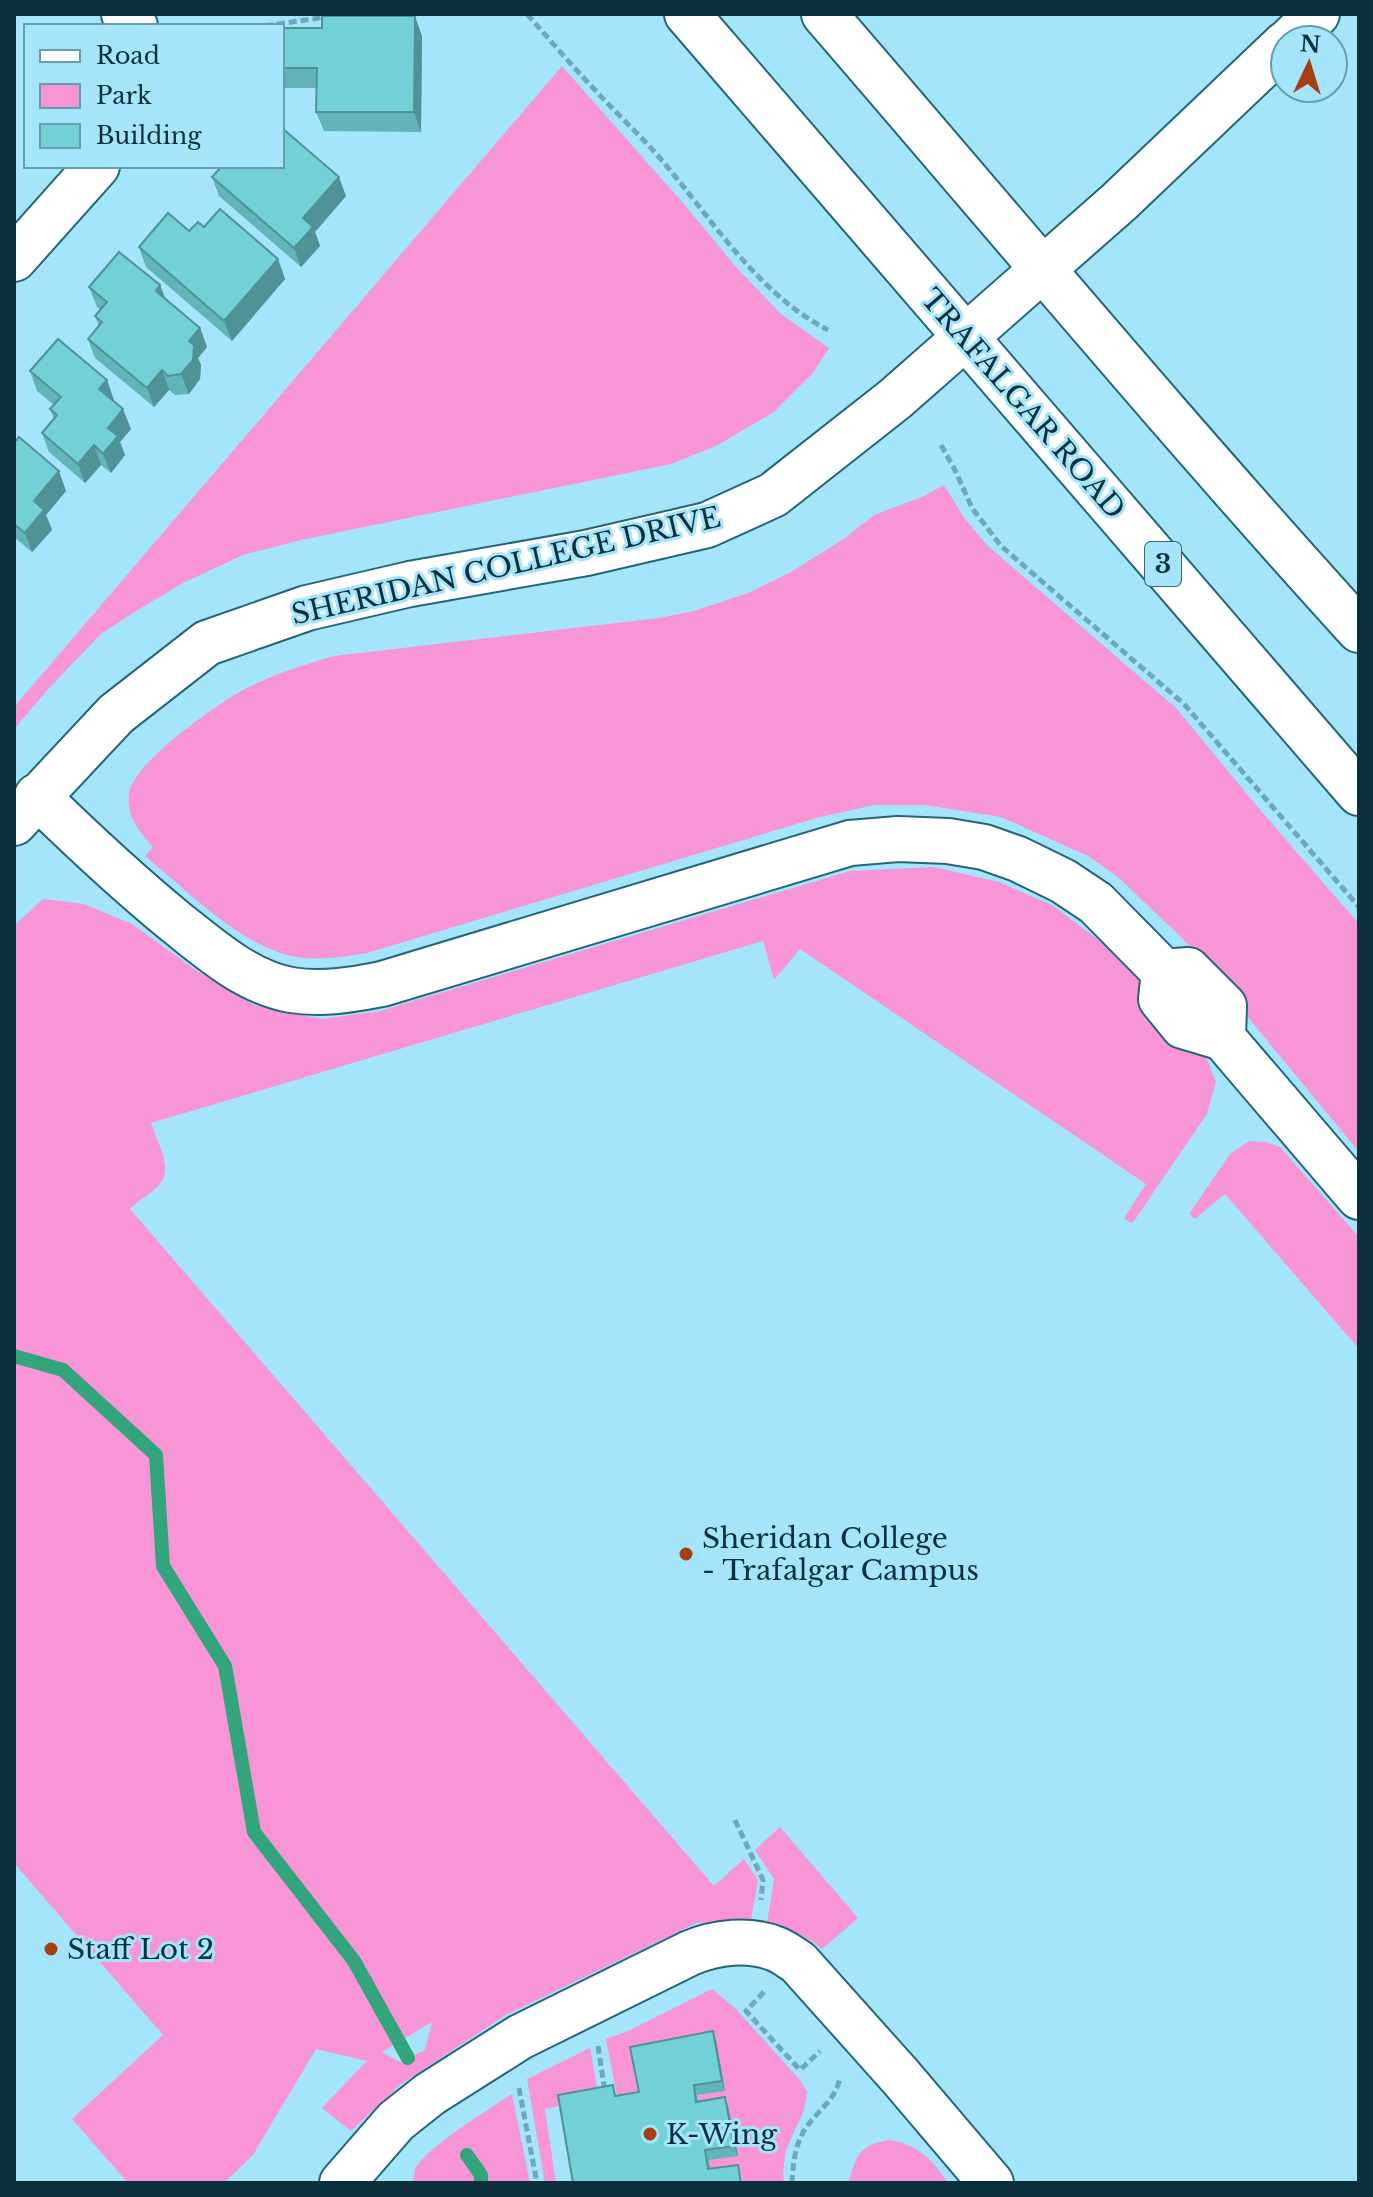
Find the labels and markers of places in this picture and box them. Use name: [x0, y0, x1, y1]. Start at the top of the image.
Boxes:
place label: Sheridan College - Trafalgar Campus: [702, 1521, 979, 1588]
marker: Sheridan College - Trafalgar Campus: [677, 1545, 695, 1563]
place label: Staff Lot 2: [67, 1932, 214, 1967]
marker: Staff Lot 2: [42, 1940, 60, 1958]
place label: K-Wing: [666, 2117, 778, 2152]
marker: K-Wing: [641, 2125, 659, 2143]

